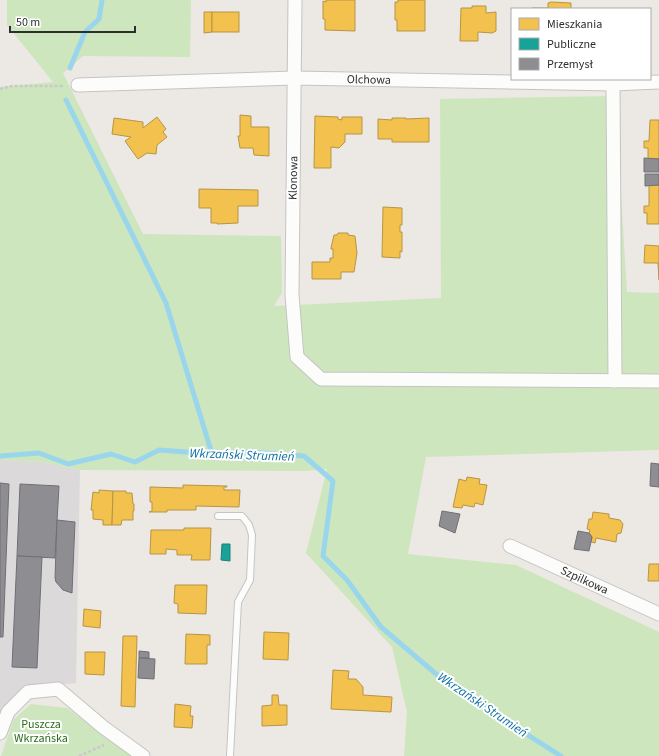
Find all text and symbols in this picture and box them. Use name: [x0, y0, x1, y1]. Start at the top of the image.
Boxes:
scale bar: [10, 8, 135, 34]
legend: [511, 8, 651, 80]
text: 50 m: [16, 14, 40, 31]
text: Mieszkania: [547, 16, 602, 33]
text: Publiczne: [547, 36, 596, 53]
text: Przemysł: [547, 56, 593, 73]
street label: Olchowa: [347, 71, 391, 89]
street label: Klonowa: [285, 156, 302, 200]
water label: Wkrzański Strumień: [189, 444, 295, 466]
street label: Szpilkowa: [558, 562, 611, 599]
water label: Wkrzański Strumień: [434, 668, 531, 742]
park label: Puszcza Wkrzańska: [14, 716, 68, 747]

